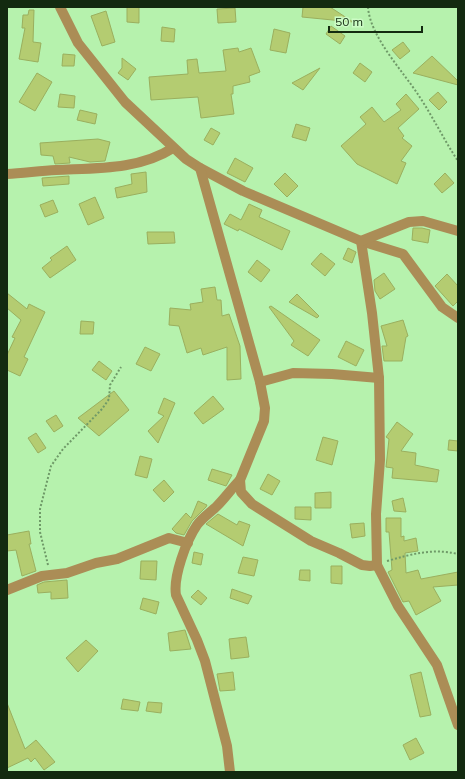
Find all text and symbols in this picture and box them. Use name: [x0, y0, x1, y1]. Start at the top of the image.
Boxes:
scale bar: [329, 8, 422, 34]
text: 50 m: [335, 14, 363, 29]

